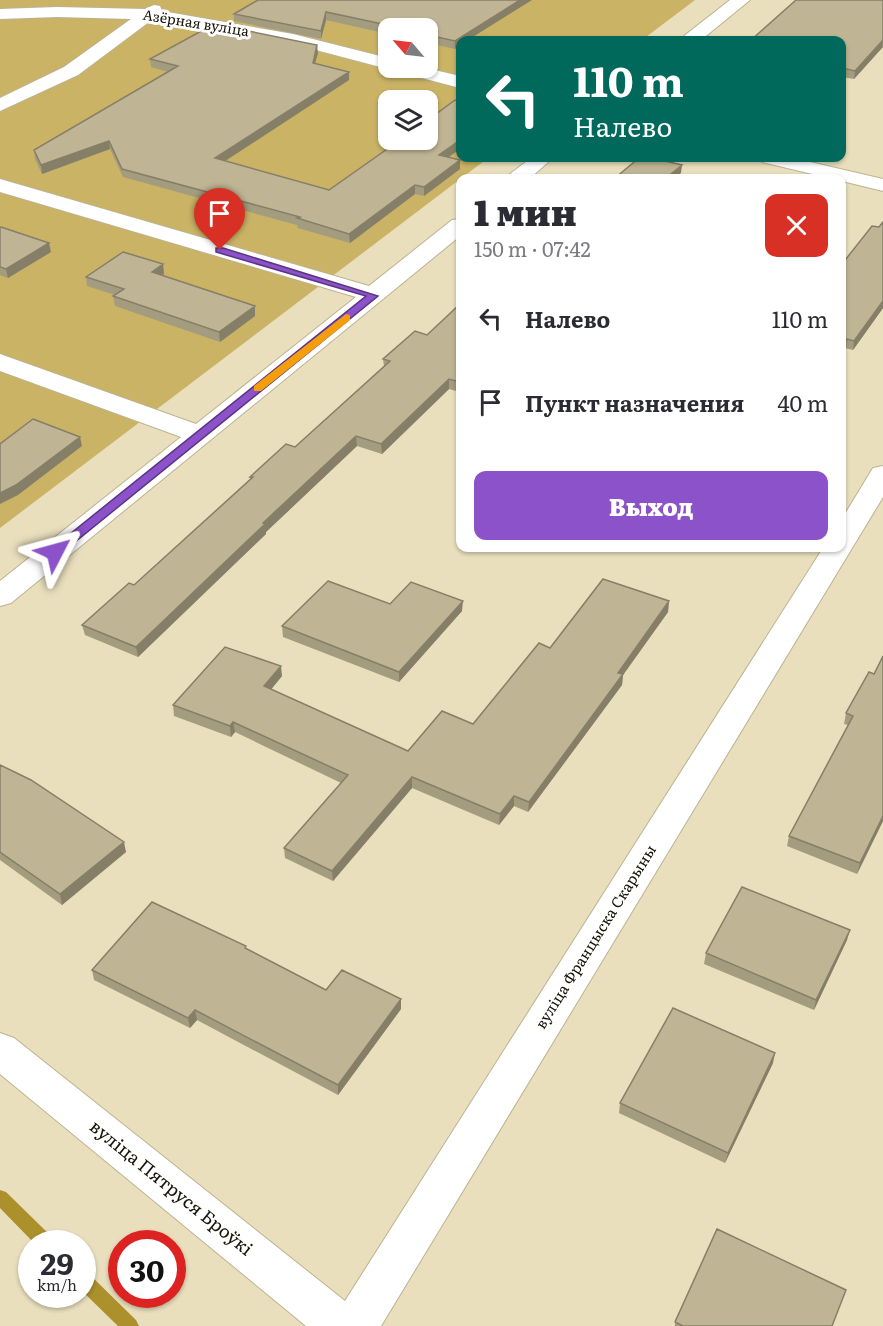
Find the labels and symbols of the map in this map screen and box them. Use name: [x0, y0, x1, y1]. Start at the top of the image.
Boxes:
street label: Азёрная вуліца: [142, 4, 251, 40]
north arrow: [378, 18, 438, 78]
pin: [194, 188, 245, 250]
position arrow: [23, 520, 87, 584]
street label: вуліца Францыска Скарыны: [528, 840, 661, 1033]
street label: вуліца Пятруся Броўкі: [85, 1112, 259, 1261]
speed limit sign: 30: [108, 1230, 186, 1308]

